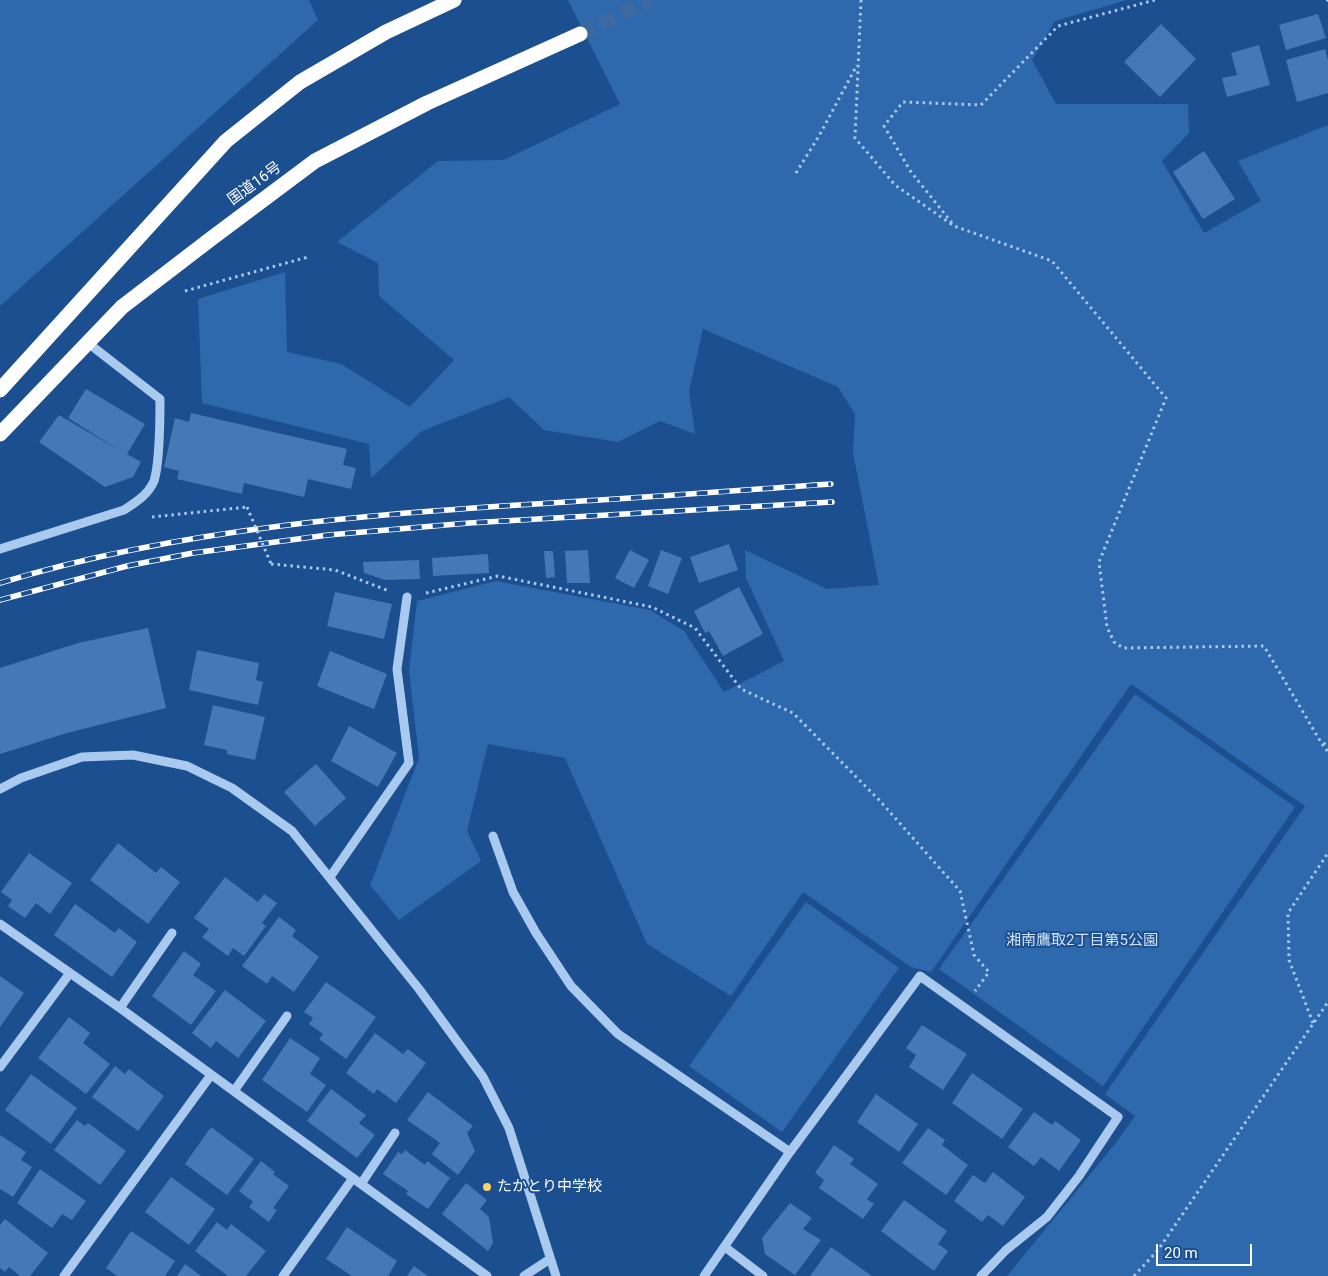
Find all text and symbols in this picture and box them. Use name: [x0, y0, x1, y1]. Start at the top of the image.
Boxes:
street label: 国道16号: [225, 159, 285, 209]
park label: 湘南鷹取2丁目第5公園: [1006, 932, 1158, 950]
place label: たかとり中学校: [497, 1178, 602, 1196]
marker: たかとり中学校: [481, 1181, 493, 1193]
scale bar: [1158, 1234, 1254, 1266]
text: 20 m: [1164, 1244, 1198, 1262]

